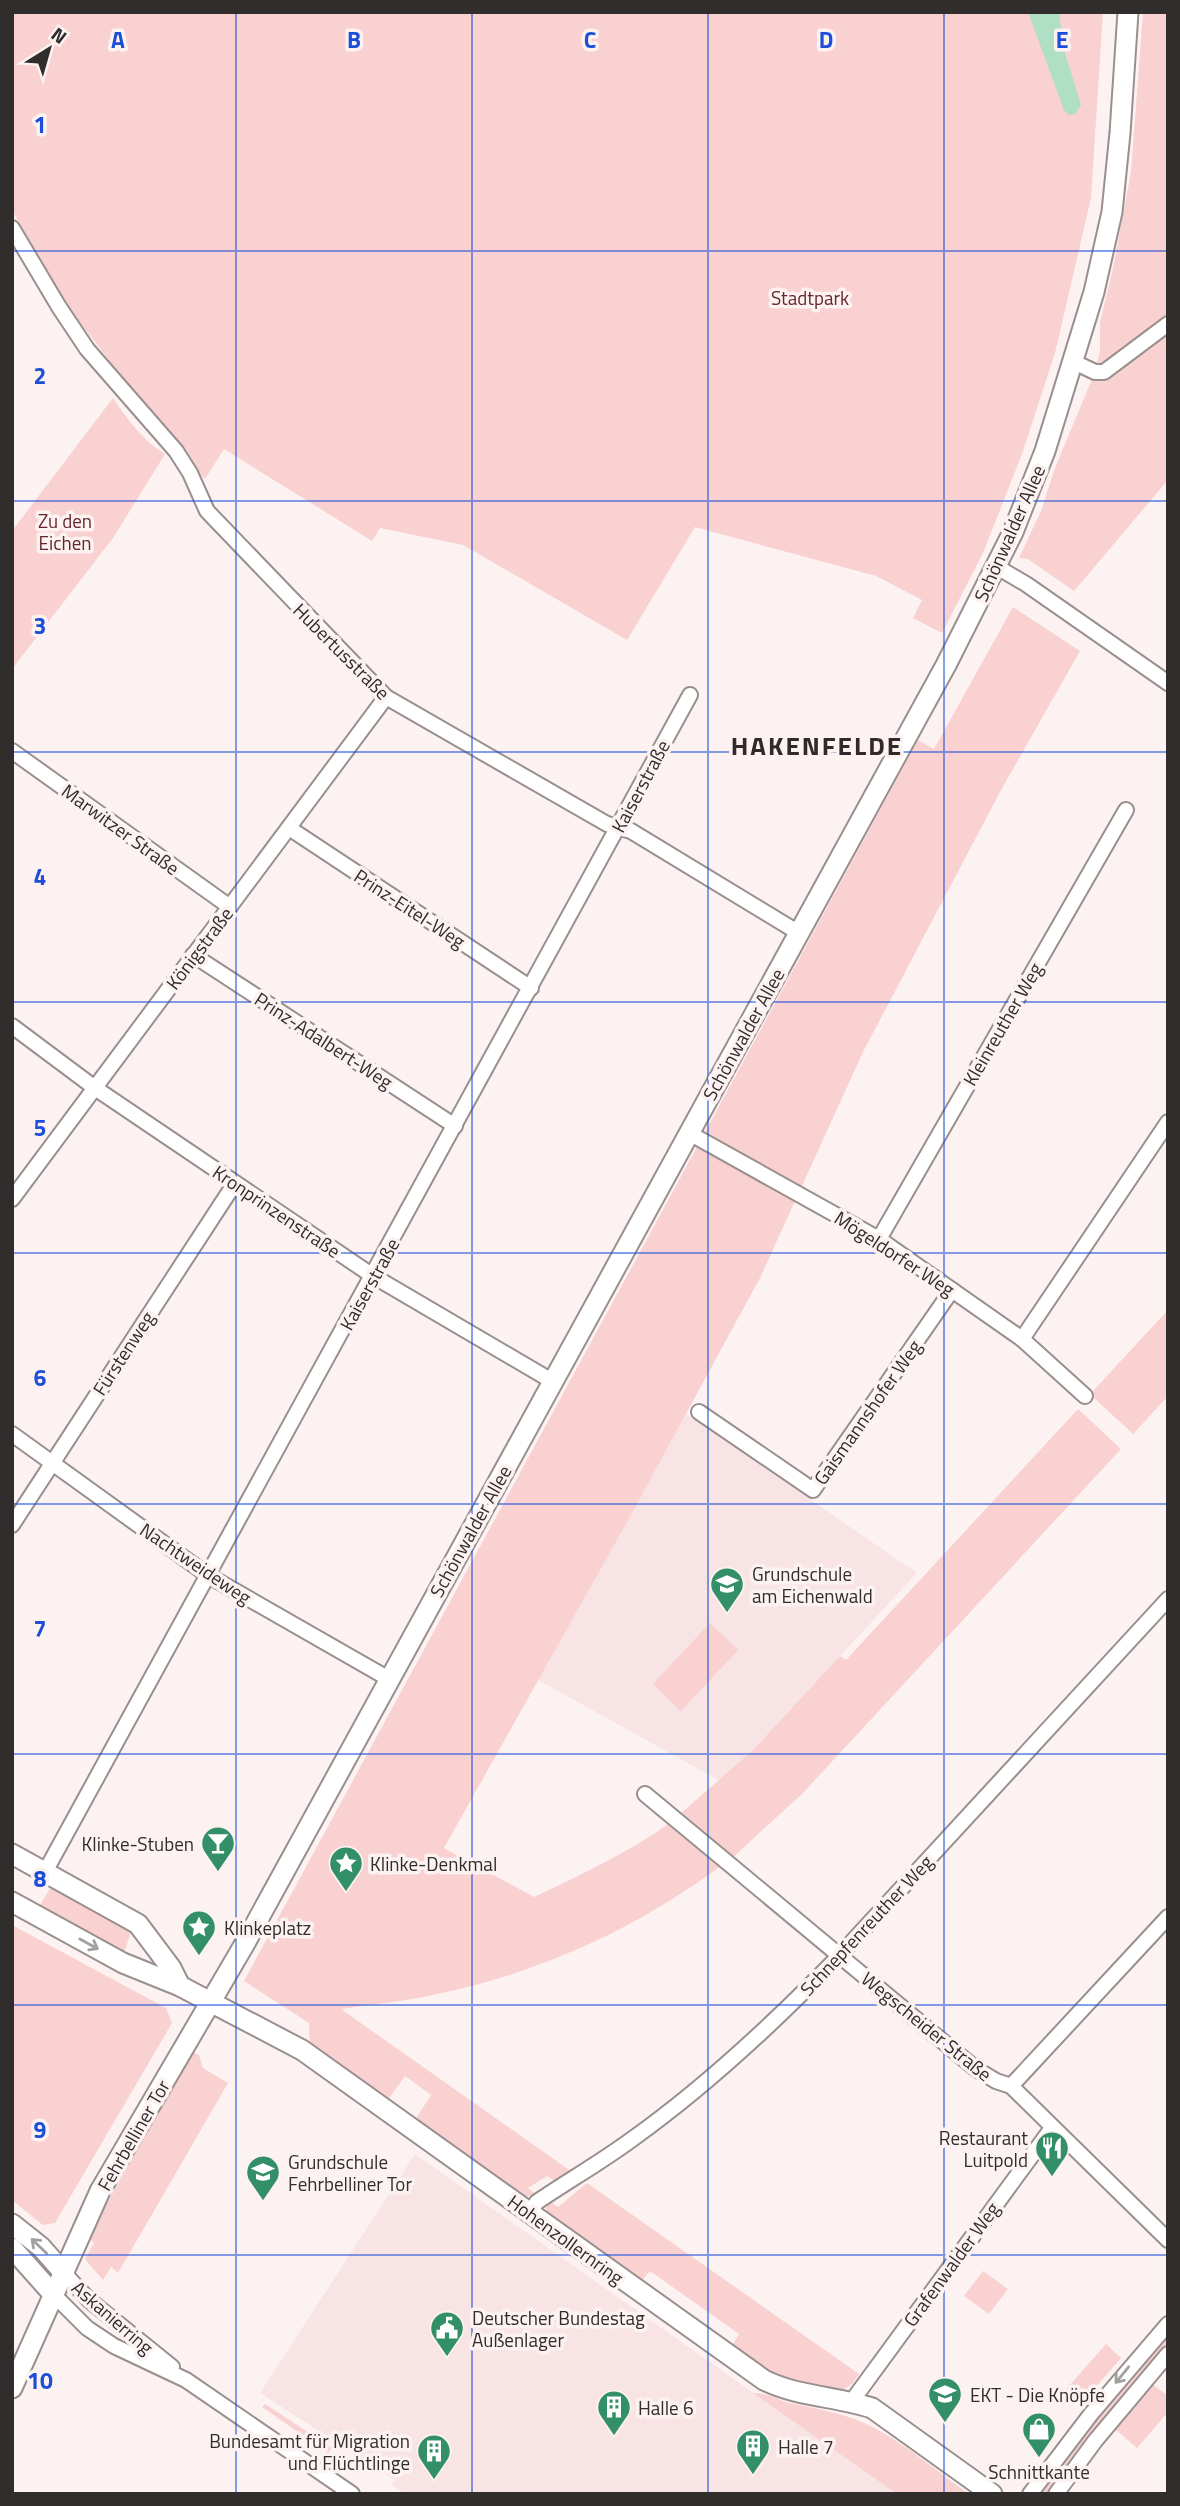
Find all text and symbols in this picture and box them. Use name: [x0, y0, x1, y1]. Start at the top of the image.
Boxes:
north arrow: [14, 14, 84, 84]
text: N: [46, 19, 74, 51]
text: A: [111, 22, 125, 57]
text: B: [347, 22, 361, 57]
text: C: [584, 22, 596, 57]
text: D: [819, 22, 833, 57]
text: E: [1056, 22, 1068, 57]
text: 1: [34, 107, 46, 142]
park label: Stadtpark: [771, 283, 849, 312]
text: 2: [34, 358, 46, 393]
street label: Schönwalder Allee: [966, 460, 1052, 606]
park label: Zu den Eichen: [38, 506, 92, 557]
street label: Hubertusstraße: [287, 596, 397, 706]
text: 3: [34, 608, 46, 643]
district label: HAKENFELDE: [731, 726, 903, 765]
street label: Kaiserstraße: [603, 734, 677, 838]
street label: Marwitzer Straße: [56, 776, 186, 882]
text: 4: [34, 859, 46, 894]
street label: Prinz-Eitel-Weg: [349, 861, 472, 955]
street label: Königstraße: [158, 901, 240, 995]
street label: Kleinreuther Weg: [955, 957, 1049, 1091]
street label: Schönwalder Allee: [695, 963, 791, 1105]
street label: Prinz-Adalbert-Weg: [249, 984, 399, 1096]
text: 5: [34, 1110, 46, 1145]
street label: Kronprinzenstraße: [207, 1157, 347, 1265]
street label: Mögeldorfer Weg: [829, 1203, 961, 1303]
street label: Kaiserstraße: [332, 1233, 406, 1335]
street label: Fürstenweg: [85, 1305, 161, 1401]
street label: Gaismannshofer Weg: [806, 1333, 928, 1491]
text: 6: [34, 1360, 47, 1395]
street label: Schönwalder Allee: [422, 1460, 518, 1602]
street label: Nachtweideweg: [134, 1515, 258, 1611]
place label: Grundschule am Eichenwald: [752, 1559, 873, 1610]
school or university icon: Grundschule am Eichenwald: [708, 1565, 746, 1614]
text: 7: [34, 1611, 46, 1646]
bar icon: Klinke-Stuben: [199, 1824, 237, 1873]
place label: Klinke-Stuben: [82, 1829, 194, 1858]
place icon: Klinke-Denkmal: [327, 1844, 365, 1893]
street label: Schnepfenreuther Weg: [793, 1848, 939, 2002]
place label: Klinke-Denkmal: [370, 1849, 497, 1878]
text: 8: [34, 1861, 47, 1896]
place icon: Klinkeplatz: [180, 1908, 218, 1957]
place label: Klinkeplatz: [224, 1913, 311, 1942]
one-way arrow: [78, 1938, 99, 1951]
street label: Wegscheider Straße: [855, 1964, 999, 2088]
street label: Fehrbelliner Tor: [89, 2074, 177, 2196]
text: 9: [34, 2112, 47, 2147]
place label: Restaurant Luitpold: [939, 2123, 1028, 2174]
restaurant icon: Restaurant Luitpold: [1033, 2129, 1071, 2178]
place label: Grundschule Fehrbelliner Tor: [288, 2147, 412, 2198]
school or university icon: Grundschule Fehrbelliner Tor: [244, 2153, 282, 2202]
street label: Hohenzollernring: [502, 2187, 630, 2291]
street label: Grafenwalder Weg: [896, 2195, 1006, 2332]
one-way arrow: [30, 2238, 47, 2255]
street label: Askanierring: [66, 2273, 160, 2361]
place label: Deutscher Bundestag Außenlager: [472, 2303, 645, 2354]
public building icon: Deutscher Bundestag Außenlager: [428, 2309, 466, 2358]
text: 10: [27, 2363, 53, 2398]
one-way arrow: [1115, 2366, 1131, 2384]
school or university icon: EKT - Die Knöpfe: [926, 2375, 964, 2424]
place label: EKT - Die Knöpfe: [970, 2380, 1105, 2409]
building icon: Halle 6: [595, 2388, 633, 2437]
place label: Halle 6: [638, 2393, 694, 2422]
shop icon: Schnittkante: [1020, 2410, 1058, 2459]
place label: Bundesamt für Migration und Flüchtlinge: [209, 2426, 410, 2477]
building icon: Halle 7: [734, 2427, 772, 2476]
building icon: Bundesamt für Migration und Flüchtlinge: [415, 2432, 453, 2481]
place label: Halle 7: [778, 2432, 834, 2461]
place label: Schnittkante: [988, 2457, 1090, 2486]

